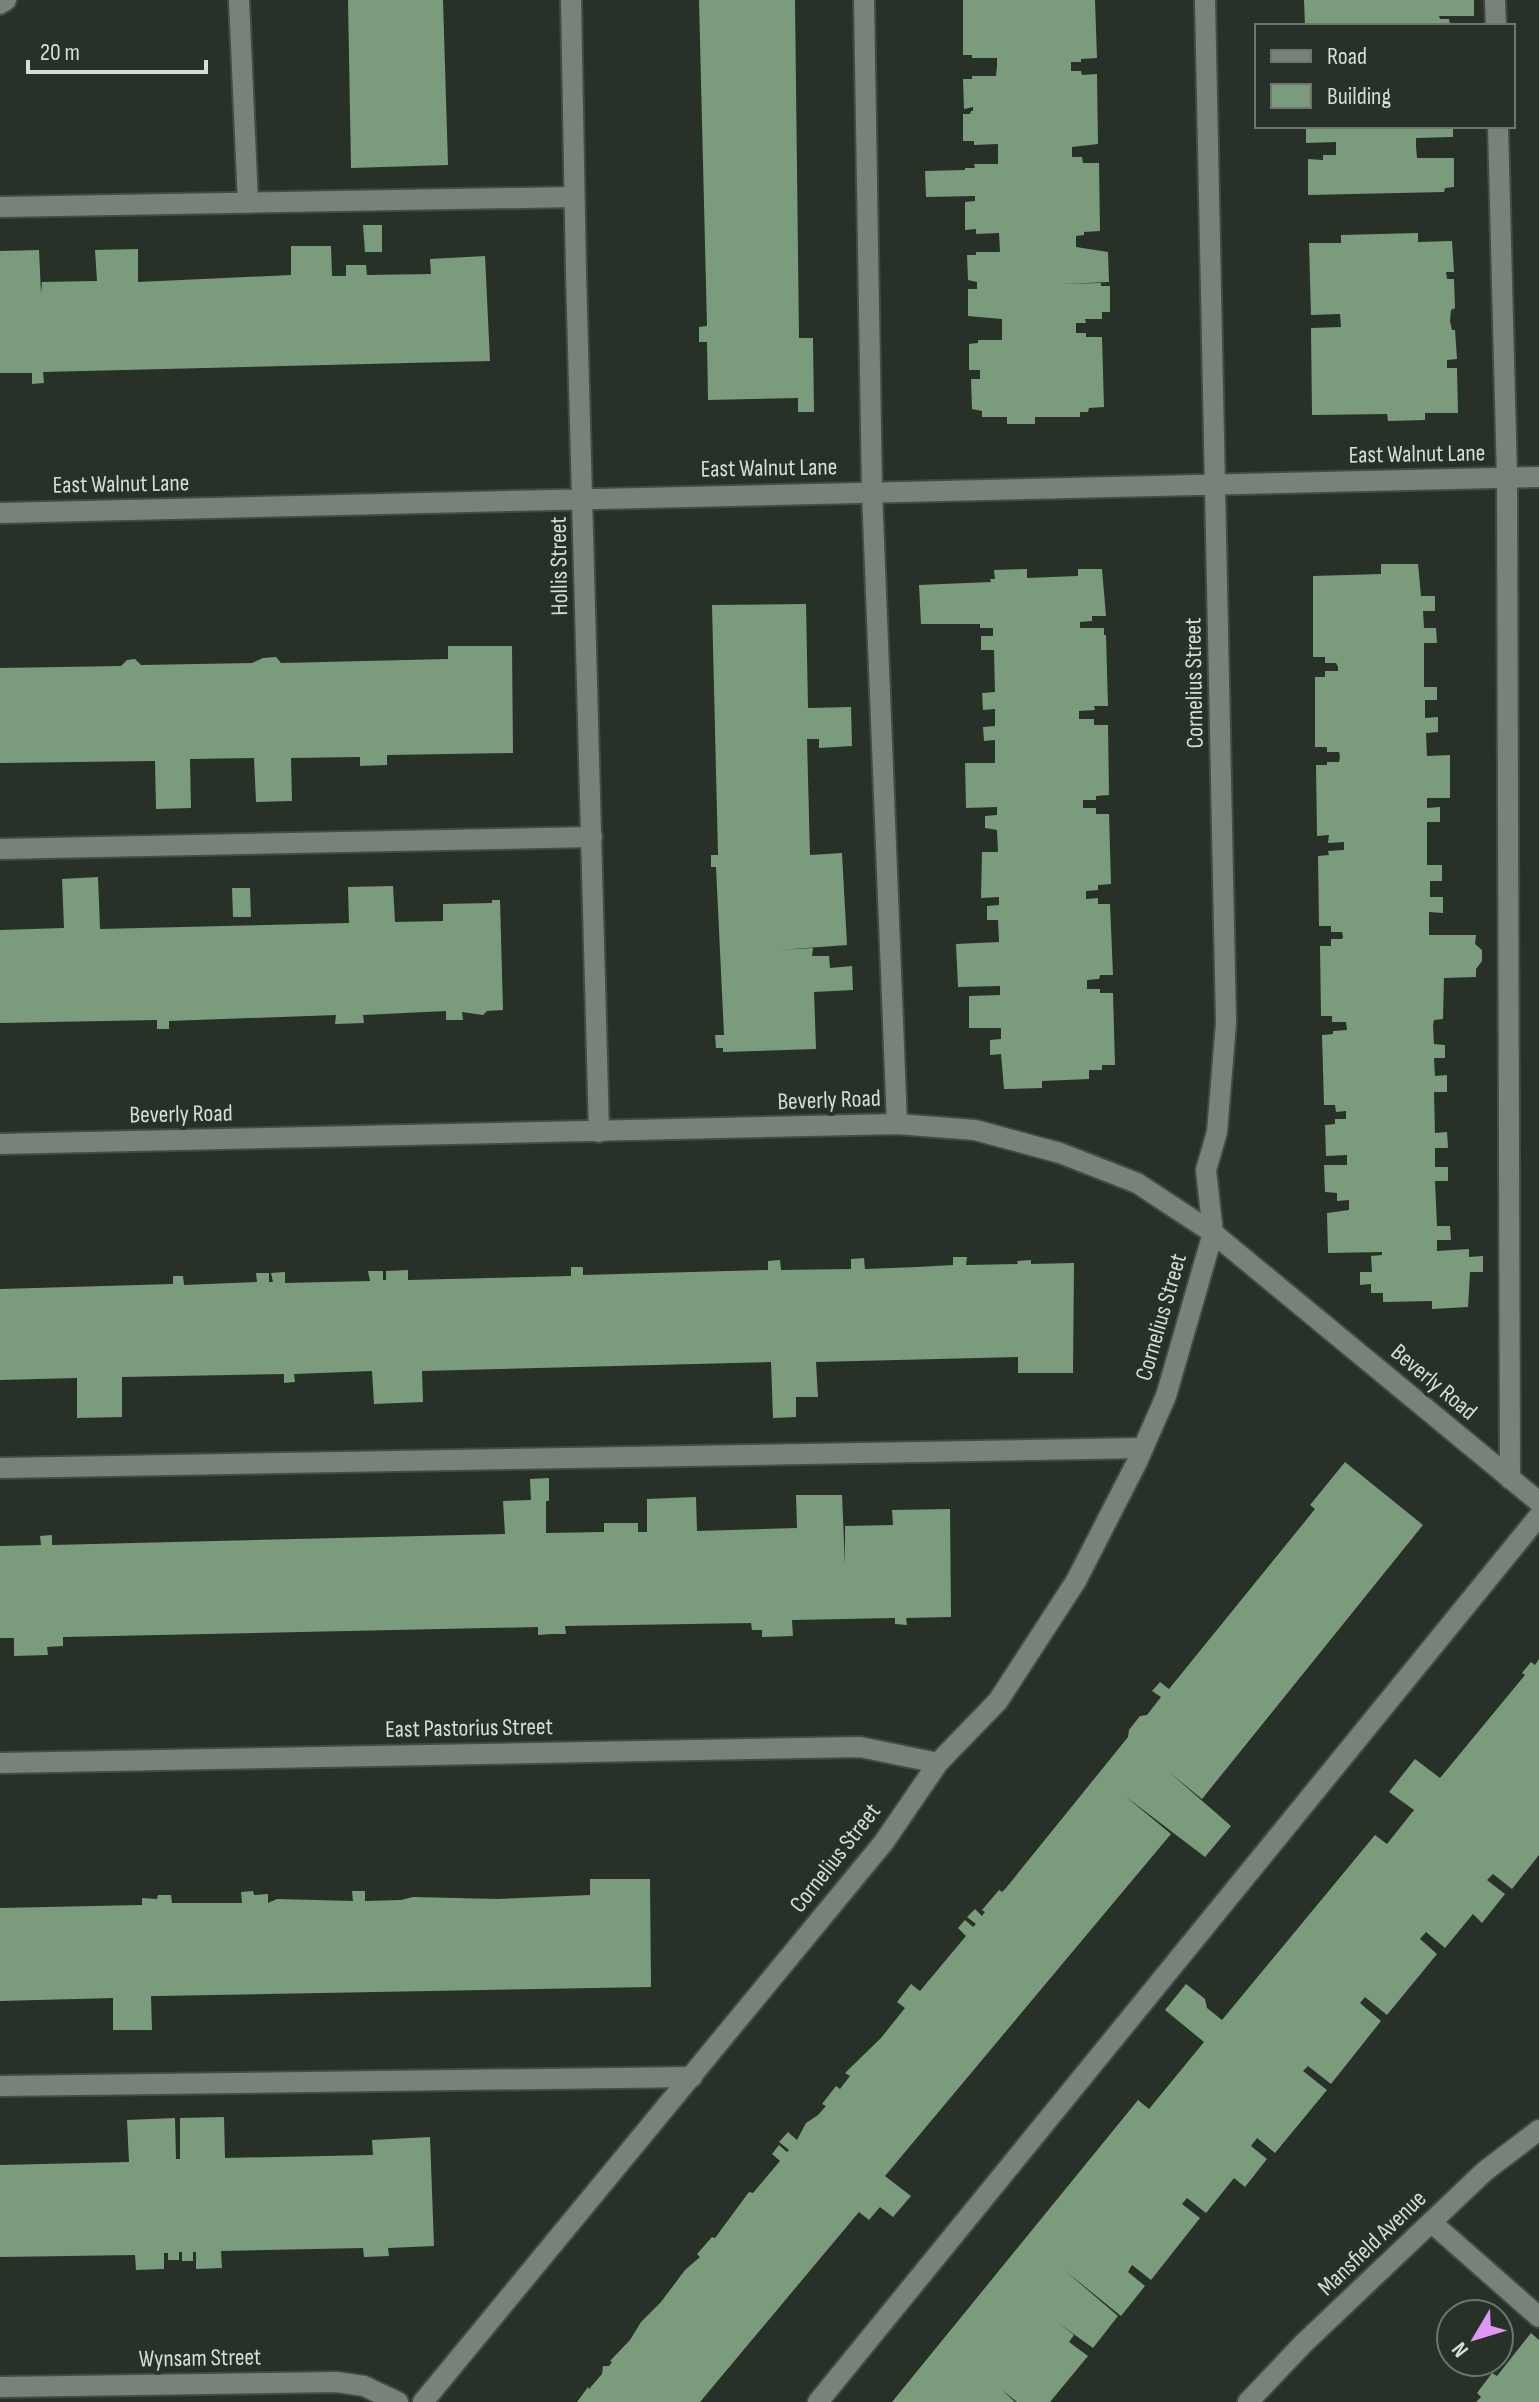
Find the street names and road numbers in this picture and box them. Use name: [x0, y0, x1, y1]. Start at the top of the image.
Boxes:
street label: East Walnut Lane: [1348, 438, 1486, 470]
street label: East Walnut Lane: [700, 452, 838, 484]
street label: East Walnut Lane: [52, 468, 190, 500]
street label: Hollis Street: [544, 516, 574, 616]
street label: Cornelius Street: [1178, 617, 1210, 749]
street label: Beverly Road: [777, 1084, 881, 1116]
street label: Beverly Road: [129, 1099, 233, 1129]
street label: Cornelius Street: [1129, 1250, 1193, 1384]
street label: Beverly Road: [1385, 1338, 1483, 1426]
street label: East Pastorius Street: [385, 1712, 553, 1744]
street label: Cornelius Street: [783, 1798, 887, 1918]
street label: Mansfield Avenue: [1312, 2184, 1432, 2302]
street label: Wynsam Street: [138, 2342, 262, 2374]

